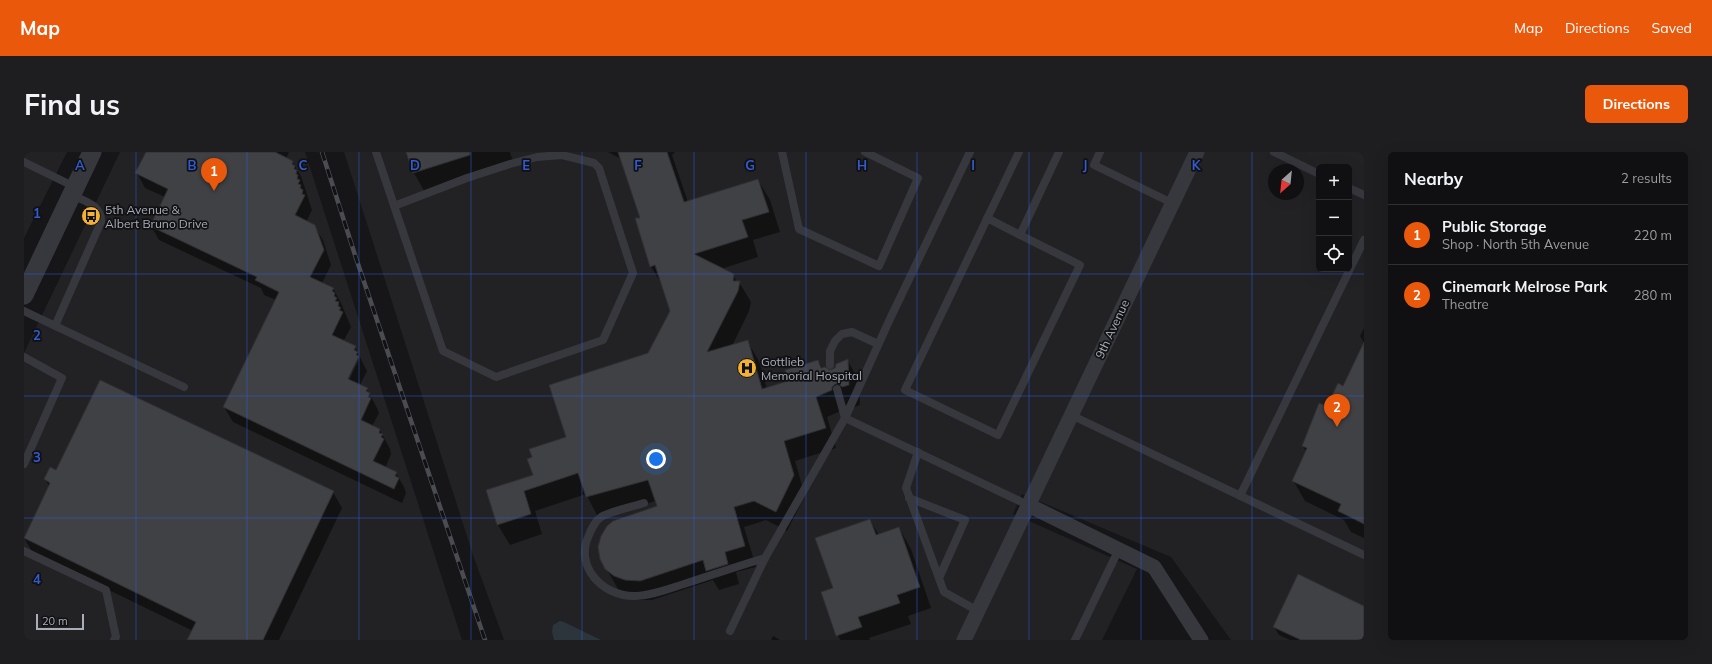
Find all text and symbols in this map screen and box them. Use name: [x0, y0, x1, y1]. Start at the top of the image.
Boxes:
text: Map: [20, 16, 60, 40]
text: Map: [1514, 19, 1543, 37]
text: Directions: [1565, 19, 1630, 37]
text: Saved: [1652, 19, 1692, 37]
button: Directions: [1585, 85, 1688, 123]
text: Find us: [24, 87, 120, 122]
text: A: [75, 157, 85, 173]
text: B: [188, 157, 197, 173]
text: C: [299, 157, 308, 173]
text: D: [410, 157, 420, 173]
text: E: [522, 157, 530, 173]
text: F: [634, 157, 642, 173]
text: G: [745, 157, 755, 173]
text: H: [857, 157, 867, 173]
text: I: [971, 157, 975, 173]
text: J: [1083, 157, 1087, 173]
text: K: [1192, 157, 1202, 173]
pin: 1: [201, 158, 227, 191]
north arrow: [1268, 164, 1304, 200]
map controls: [1316, 164, 1352, 272]
button: +: [1316, 164, 1352, 200]
text: Nearby: [1404, 168, 1463, 189]
text: 2 results: [1621, 170, 1672, 186]
button: −: [1316, 200, 1352, 236]
place label: 5th Avenue & Albert Bruno Drive: [105, 202, 208, 231]
text: 1: [33, 205, 41, 221]
bus stop icon: 5th Avenue & Albert Bruno Drive: [80, 205, 102, 227]
text: Public Storage: [1442, 217, 1546, 236]
text: 1: [1413, 227, 1421, 243]
text: 220 m: [1634, 227, 1672, 243]
button: locate: [1316, 236, 1352, 272]
text: Shop · North 5th Avenue: [1442, 236, 1589, 252]
text: Cinemark Melrose Park: [1442, 277, 1607, 296]
text: 2: [1413, 287, 1421, 303]
text: 280 m: [1634, 287, 1672, 303]
text: Theatre: [1442, 296, 1489, 312]
street label: 9th Avenue: [1092, 297, 1132, 361]
text: 2: [33, 327, 41, 343]
place label: Gottlieb Memorial Hospital: [761, 354, 862, 383]
hospital icon: Gottlieb Memorial Hospital: [736, 357, 758, 379]
pin: 2: [1324, 394, 1350, 427]
text: 3: [33, 449, 41, 465]
your location: [646, 449, 666, 469]
text: 4: [33, 571, 41, 587]
scale bar: [36, 612, 84, 631]
text: 20 m: [42, 614, 68, 628]

